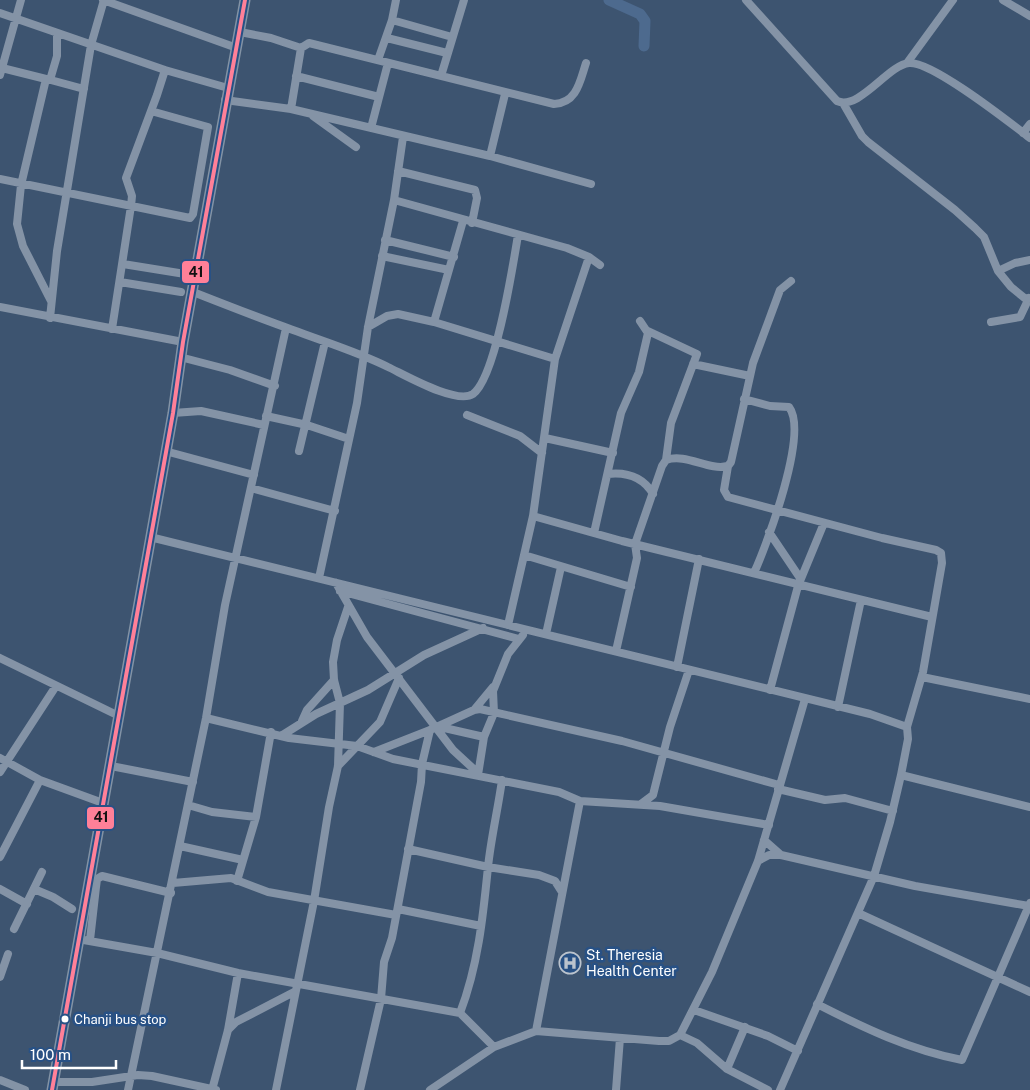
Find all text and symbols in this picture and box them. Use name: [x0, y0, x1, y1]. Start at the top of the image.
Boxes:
line badge: 41: [181, 260, 210, 284]
text: 41: [188, 264, 204, 280]
line badge: 41: [86, 806, 115, 830]
text: 41: [93, 809, 109, 825]
place label: St. Theresia Health Center: [586, 947, 677, 979]
hospital icon: St. Theresia Health Center: [558, 951, 582, 975]
place label: Chanji bus stop: [74, 1012, 167, 1027]
marker: Chanji bus stop: [60, 1014, 70, 1024]
scale bar: [22, 1038, 116, 1070]
text: 100 m: [30, 1046, 71, 1063]

